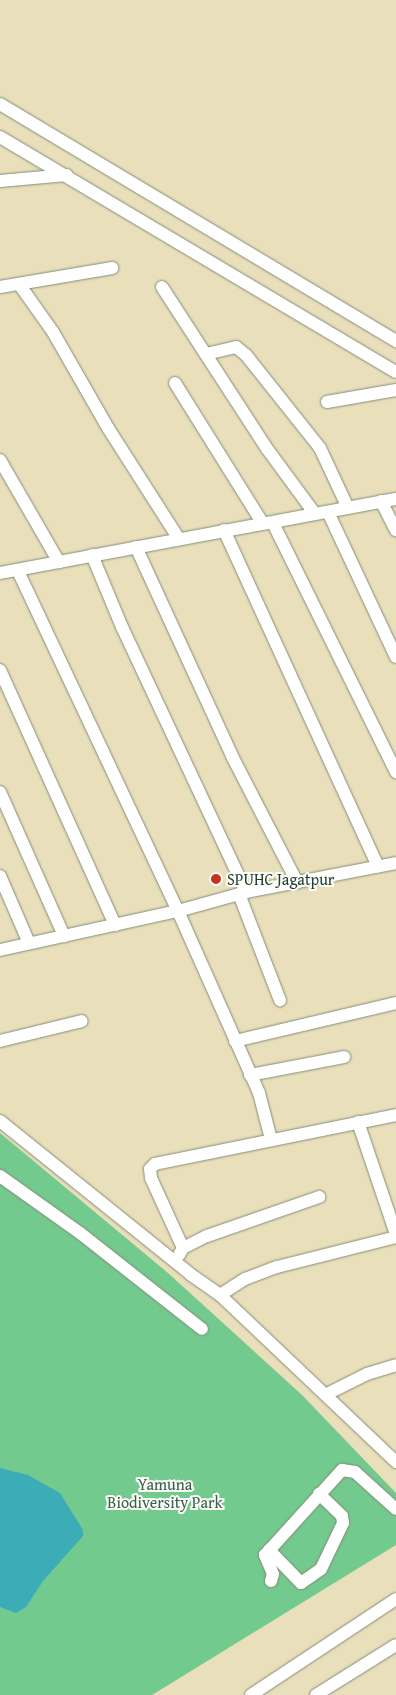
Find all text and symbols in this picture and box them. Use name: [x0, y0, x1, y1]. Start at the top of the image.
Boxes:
place label: SPUHC Jagatpur: [227, 869, 334, 889]
marker: SPUHC Jagatpur: [209, 872, 223, 886]
park label: Yamuna Biodiversity Park: [107, 1474, 223, 1512]

